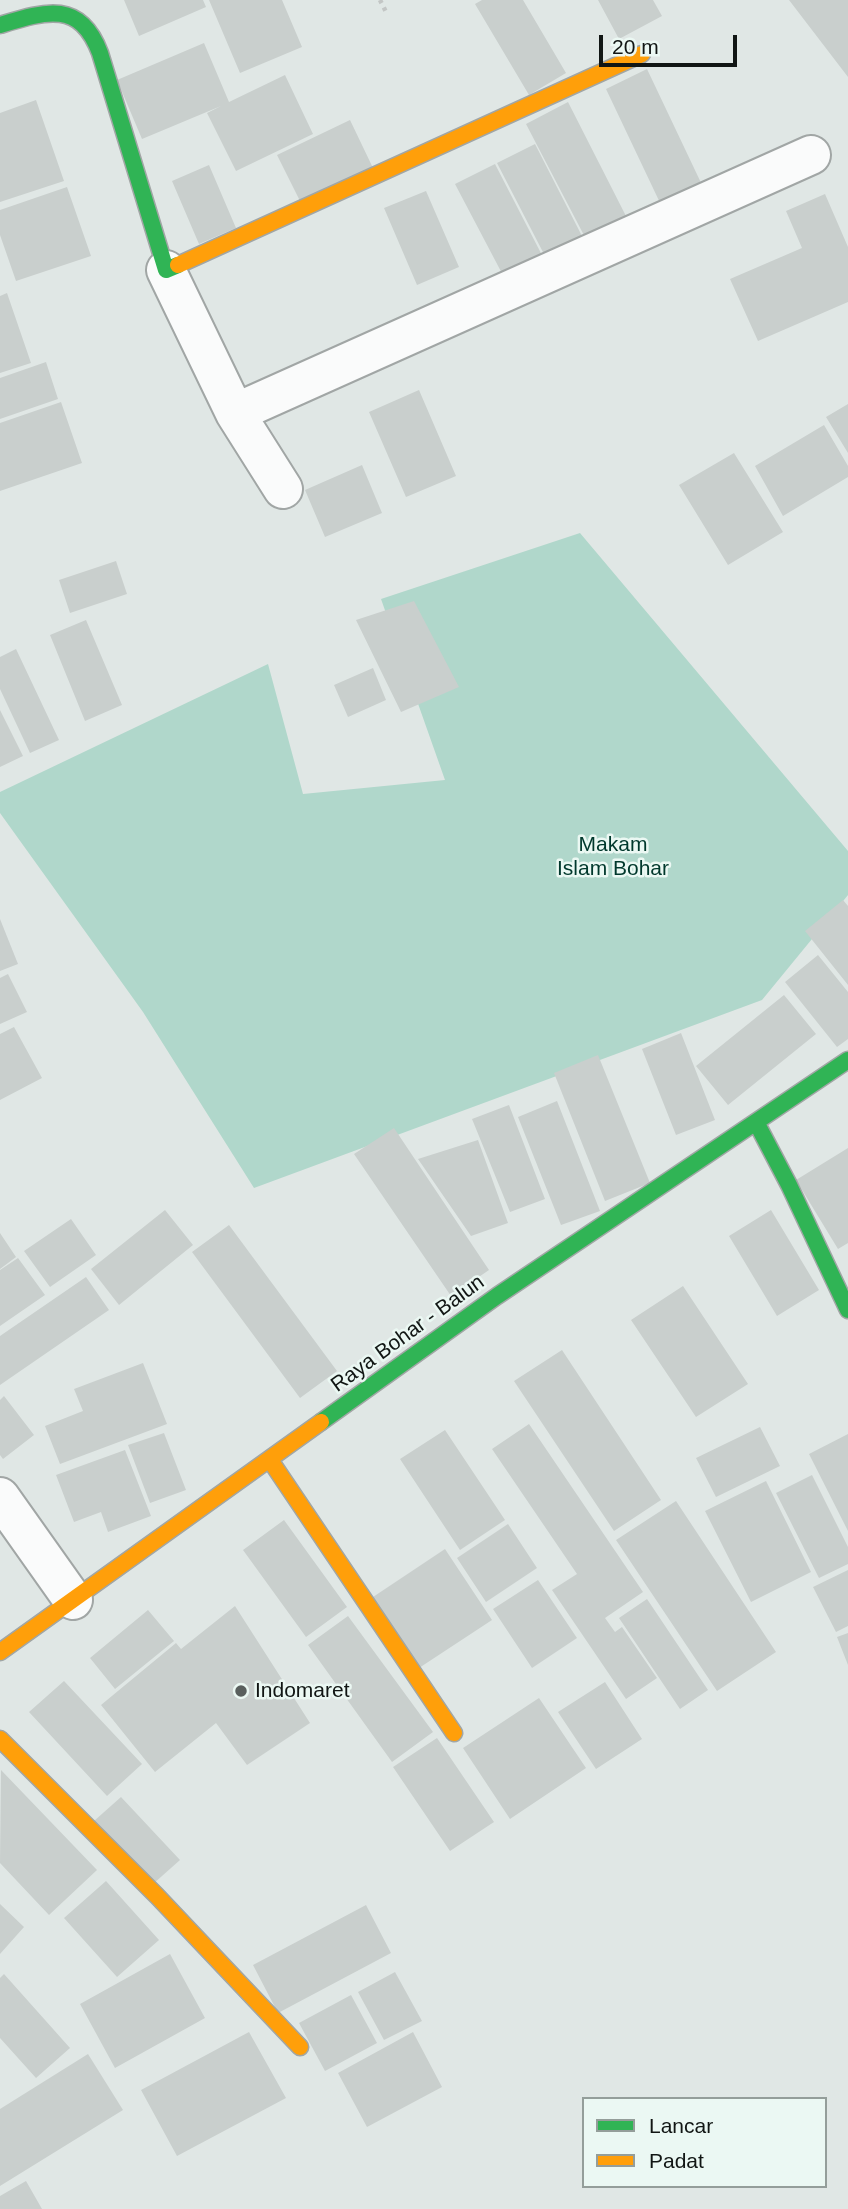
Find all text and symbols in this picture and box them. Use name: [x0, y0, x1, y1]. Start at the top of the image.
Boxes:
scale bar: [603, 21, 741, 65]
text: 20 m: [612, 35, 659, 58]
park label: Makam Islam Bohar: [557, 832, 669, 882]
street label: Raya Bohar - Balun: [326, 1270, 490, 1398]
place label: Indomaret: [255, 1678, 350, 1704]
marker: Indomaret: [233, 1683, 249, 1699]
legend: [582, 2097, 827, 2188]
text: Lancar: [649, 2114, 713, 2137]
text: Padat: [649, 2149, 704, 2172]

